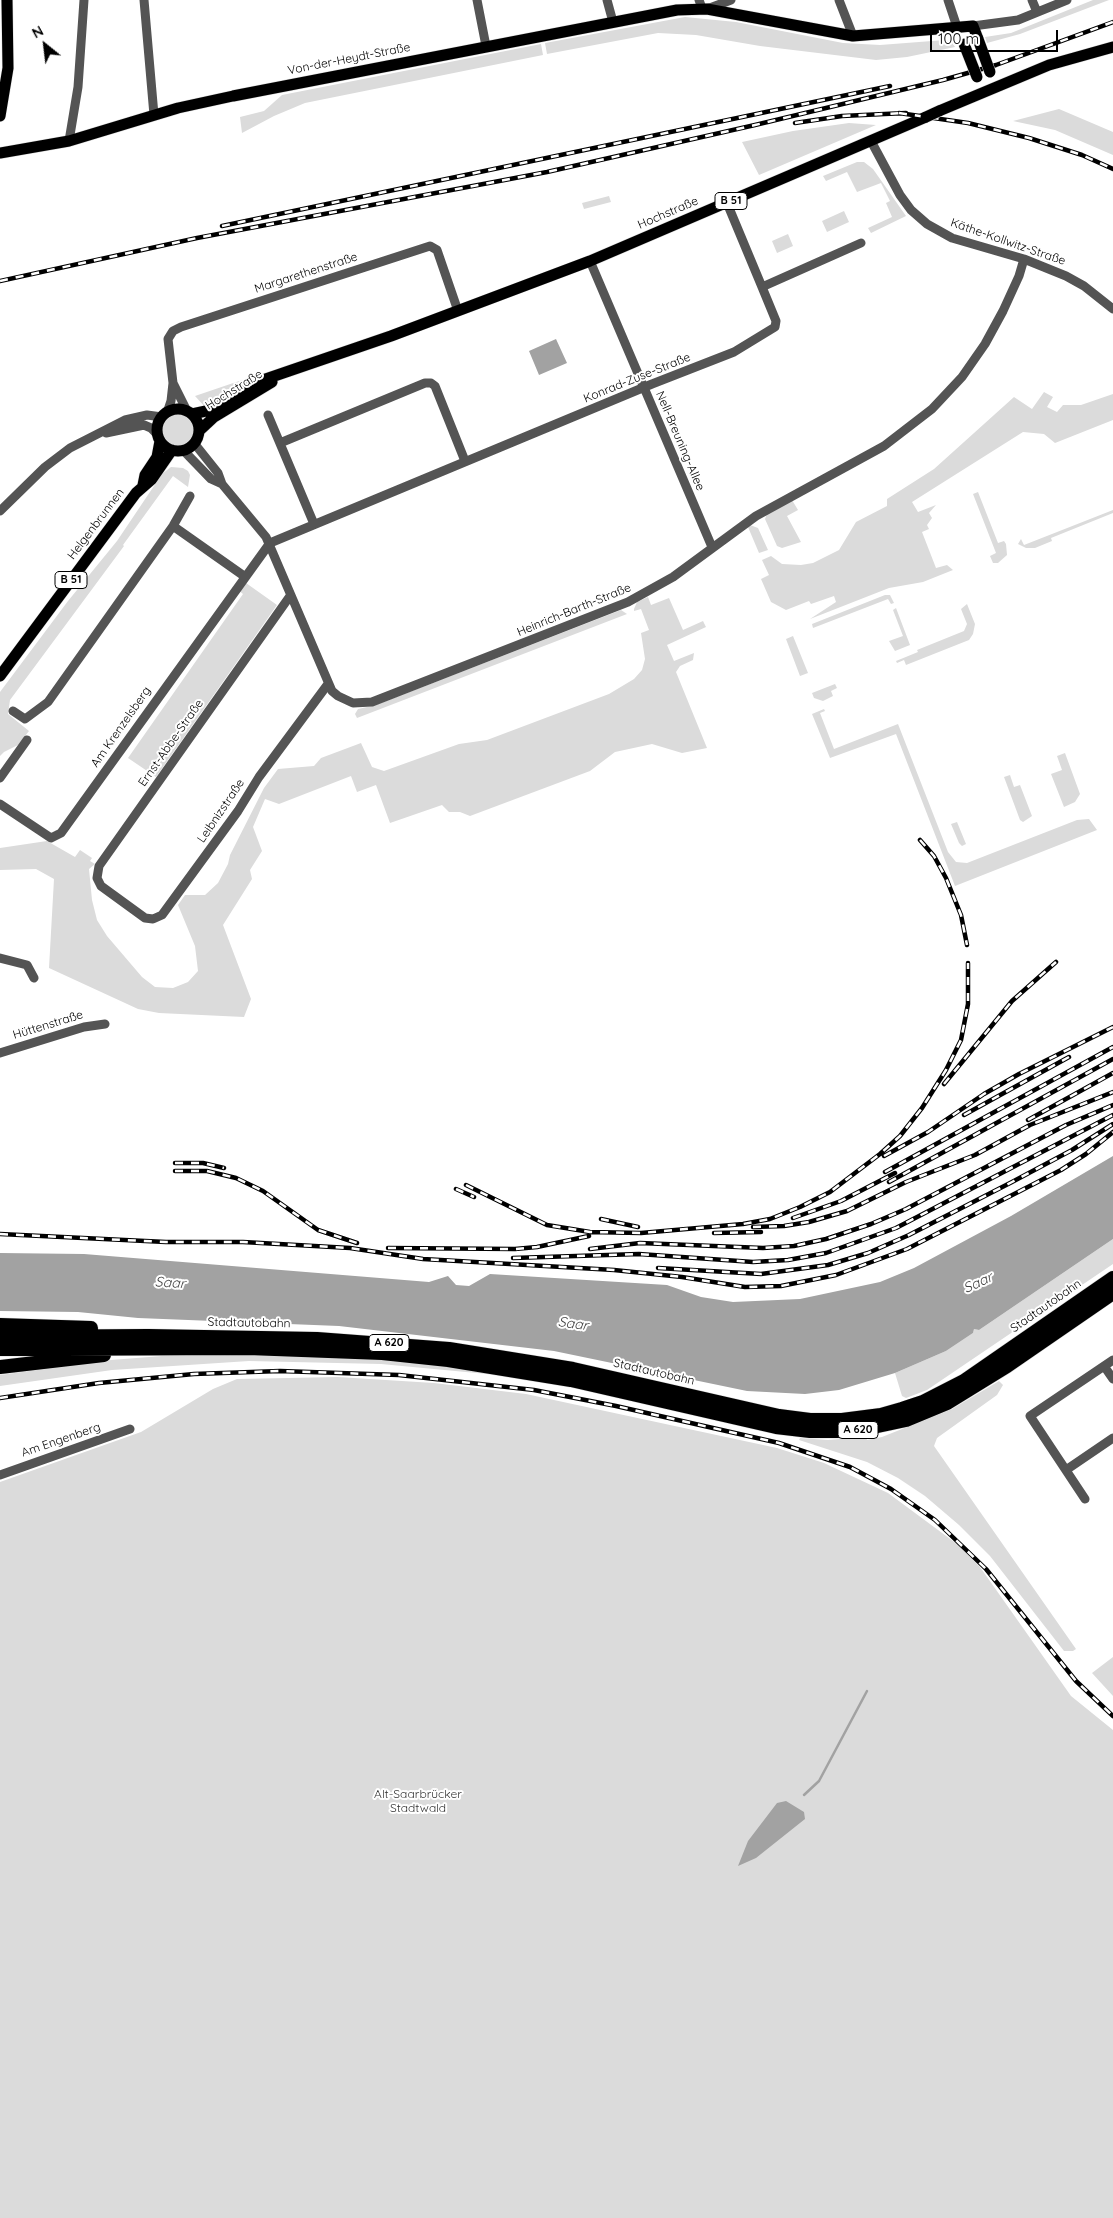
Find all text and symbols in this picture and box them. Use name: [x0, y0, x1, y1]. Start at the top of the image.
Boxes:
north arrow: [20, 20, 70, 70]
scale bar: [933, 20, 1060, 52]
text: N: [29, 22, 47, 42]
text: 100 m: [938, 29, 979, 48]
street label: Von-der-Heydt-Straße: [286, 40, 412, 78]
road number: B 51: [715, 192, 747, 210]
street label: Hochstraße: [636, 194, 700, 232]
street label: Käthe-Kollwitz-Straße: [949, 216, 1067, 268]
street label: Margarethenstraße: [253, 250, 359, 296]
street label: Konrad-Zuse-Straße: [581, 350, 693, 406]
street label: Hochstraße: [203, 367, 265, 413]
street label: Nell-Breuning-Allee: [653, 389, 707, 493]
street label: Helgenbrunnen: [65, 486, 127, 562]
road number: B 51: [55, 572, 87, 588]
street label: Heinrich-Barth-Straße: [515, 581, 633, 639]
street label: Am Krenzelsberg: [88, 684, 154, 770]
street label: Ernst-Abbe-Straße: [136, 697, 206, 789]
street label: Leibnizstraße: [194, 776, 248, 846]
street label: Hüttenstraße: [11, 1007, 85, 1043]
water label: Saar: [961, 1269, 995, 1297]
water label: Saar: [154, 1274, 186, 1292]
street label: Stadtautobahn: [1008, 1276, 1084, 1336]
water label: Saar: [557, 1314, 589, 1334]
street label: Stadtautobahn: [207, 1315, 291, 1331]
road number: A 620: [369, 1335, 409, 1352]
street label: Stadtautobahn: [612, 1356, 696, 1388]
street label: Am Engenberg: [20, 1420, 102, 1460]
road number: A 620: [838, 1422, 878, 1438]
park label: Alt-Saarbrücker Stadtwald: [374, 1787, 462, 1815]

